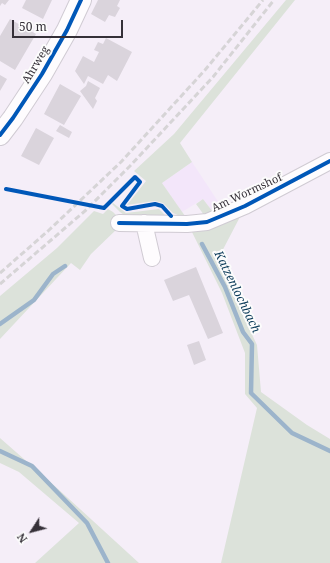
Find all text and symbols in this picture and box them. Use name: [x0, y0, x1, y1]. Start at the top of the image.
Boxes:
scale bar: [14, 12, 125, 38]
text: 50 m: [19, 18, 47, 35]
street label: Ahrweg: [20, 44, 52, 86]
street label: Am Wormshof: [210, 171, 284, 215]
water label: Katzenlochbach: [211, 249, 263, 335]
north arrow: [12, 511, 52, 551]
text: N: [13, 530, 31, 546]

